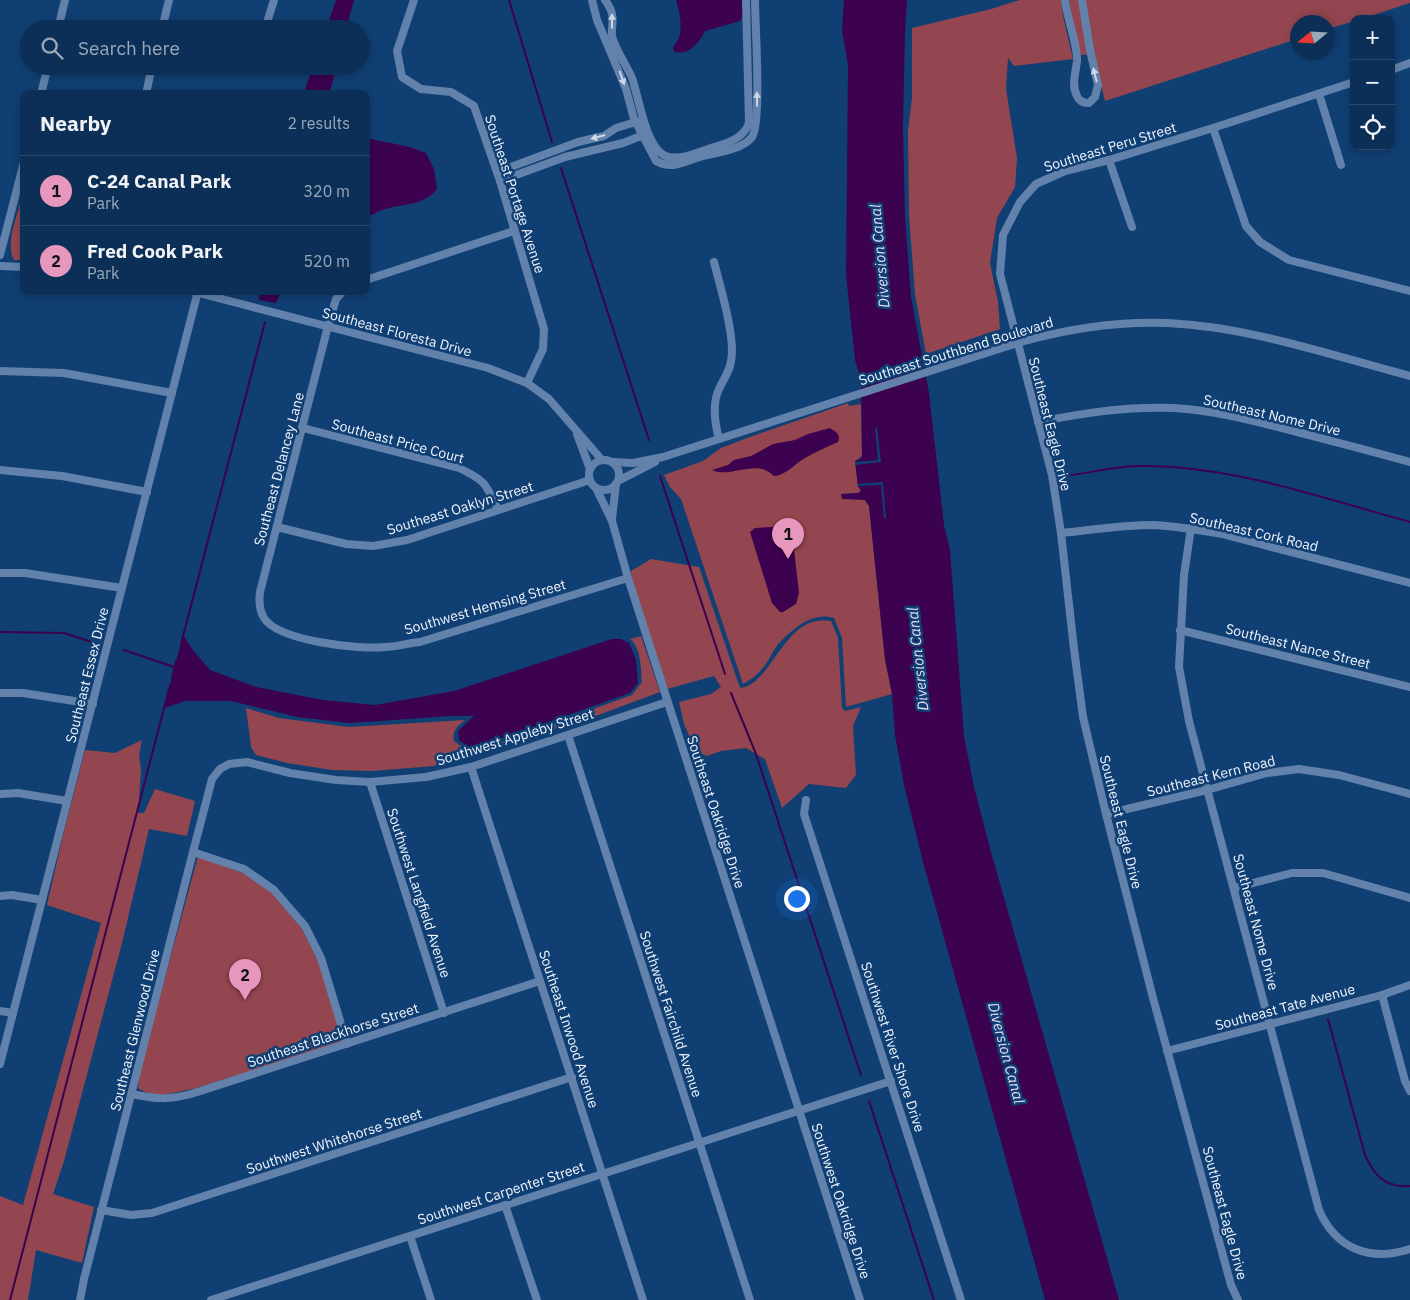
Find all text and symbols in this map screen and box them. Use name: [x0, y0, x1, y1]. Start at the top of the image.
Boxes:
one-way arrow: [607, 13, 615, 29]
north arrow: [1290, 15, 1335, 60]
map controls: [1350, 15, 1395, 150]
button: +: [1350, 15, 1395, 60]
search box: [20, 20, 370, 75]
icon: search: [38, 34, 66, 62]
text: Search here: [78, 36, 180, 60]
button: −: [1350, 60, 1395, 105]
one-way arrow: [1091, 67, 1099, 82]
one-way arrow: [618, 71, 626, 86]
one-way arrow: [753, 91, 761, 107]
button: locate: [1350, 105, 1395, 150]
text: Nearby: [40, 109, 111, 137]
street label: Southeast Portage Avenue: [481, 112, 549, 276]
text: 2 results: [287, 113, 350, 133]
street label: Southeast Peru Street: [1042, 118, 1178, 176]
one-way arrow: [590, 133, 606, 141]
text: C-24 Canal Park: [87, 169, 231, 193]
text: 1: [51, 181, 61, 201]
text: 320 m: [303, 181, 350, 201]
text: Park: [87, 193, 119, 213]
water label: Diversion Canal: [865, 203, 894, 309]
text: Fred Cook Park: [87, 239, 223, 263]
text: 2: [51, 251, 61, 271]
text: 520 m: [303, 251, 350, 271]
text: Park: [87, 263, 119, 283]
street label: Southeast Floresta Drive: [320, 303, 474, 361]
street label: Southeast Southbend Boulevard: [856, 313, 1056, 389]
street label: Southeast Eagle Drive: [1025, 355, 1075, 493]
street label: Southeast Delancey Lane: [250, 390, 308, 548]
street label: Southeast Nome Drive: [1202, 390, 1343, 440]
street label: Southeast Price Court: [330, 415, 466, 467]
street label: Southeast Oaklyn Street: [385, 477, 535, 539]
street label: Southeast Cork Road: [1188, 508, 1320, 556]
pin: 1: [772, 518, 804, 559]
street label: Southwest Hemsing Street: [402, 575, 568, 639]
street label: Southeast Essex Drive: [61, 605, 113, 745]
water label: Diversion Canal: [903, 606, 932, 712]
street label: Southeast Nance Street: [1224, 619, 1372, 673]
street label: Southwest Appleby Street: [434, 704, 596, 770]
street label: Southeast Oakridge Drive: [683, 734, 749, 891]
street label: Southeast Kern Road: [1145, 751, 1277, 801]
street label: Southeast Eagle Drive: [1096, 753, 1146, 891]
street label: Southwest Langfield Avenue: [383, 806, 455, 980]
street label: Southeast Nome Drive: [1229, 852, 1283, 992]
your location: [784, 886, 810, 912]
street label: Southwest Fairchild Avenue: [636, 929, 707, 1100]
street label: Southeast Glenwood Drive: [106, 947, 164, 1113]
street label: Southeast Inwood Avenue: [535, 948, 603, 1110]
pin: 2: [229, 959, 261, 1000]
street label: Southwest River Shore Drive: [857, 960, 929, 1135]
street label: Southeast Tate Avenue: [1213, 980, 1357, 1034]
street label: Southeast Blackhorse Street: [245, 999, 421, 1071]
water label: Diversion Canal: [984, 1000, 1029, 1106]
street label: Southwest Whitehorse Street: [244, 1104, 424, 1178]
street label: Southwest Oakridge Drive: [807, 1121, 875, 1281]
street label: Southeast Eagle Drive: [1199, 1144, 1252, 1282]
street label: Southwest Carpenter Street: [415, 1157, 587, 1229]

